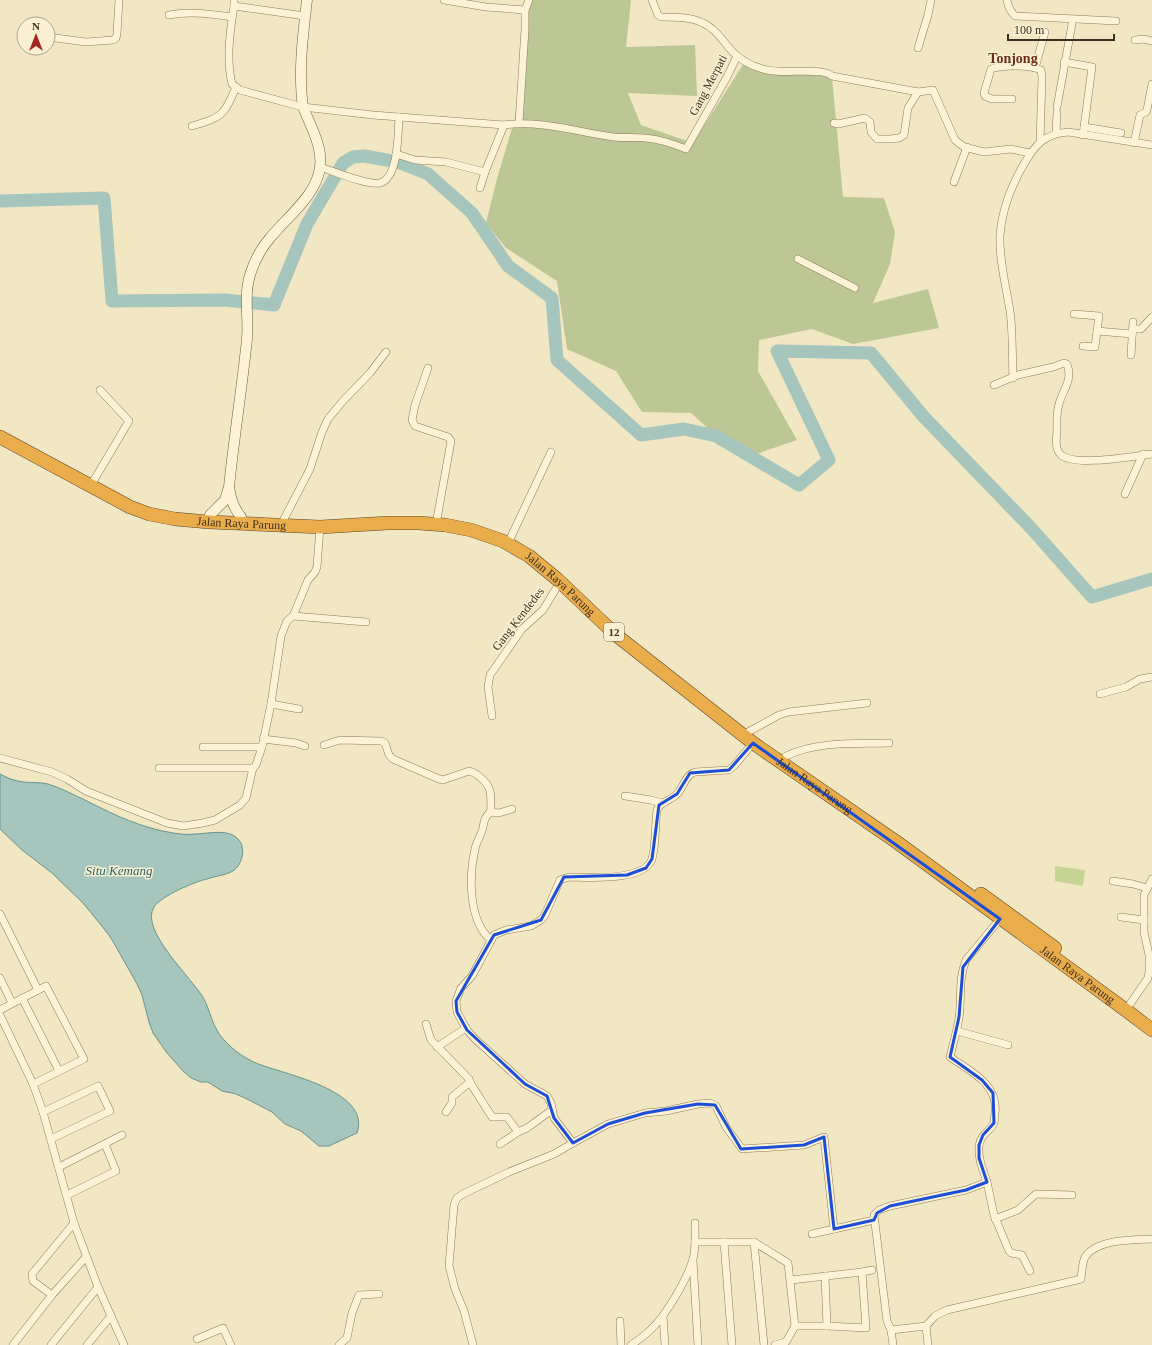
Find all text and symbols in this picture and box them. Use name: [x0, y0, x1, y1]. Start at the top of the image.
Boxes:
north arrow: [16, 16, 56, 56]
scale bar: [1008, 16, 1114, 42]
text: N: [32, 20, 40, 32]
text: 100 m: [1014, 23, 1045, 37]
district label: Tonjong: [988, 51, 1038, 66]
street label: Gang Merpati: [686, 52, 730, 118]
street label: Jalan Raya Parung: [196, 514, 286, 532]
street label: Jalan Raya Parung: [523, 549, 598, 619]
street label: Gang Kendedes: [489, 584, 547, 653]
road number: 12: [604, 623, 624, 641]
street label: Jalan Raya Parung: [774, 754, 855, 817]
water label: Situ Kemang: [86, 863, 153, 878]
street label: Jalan Raya Parung: [1037, 943, 1118, 1007]

